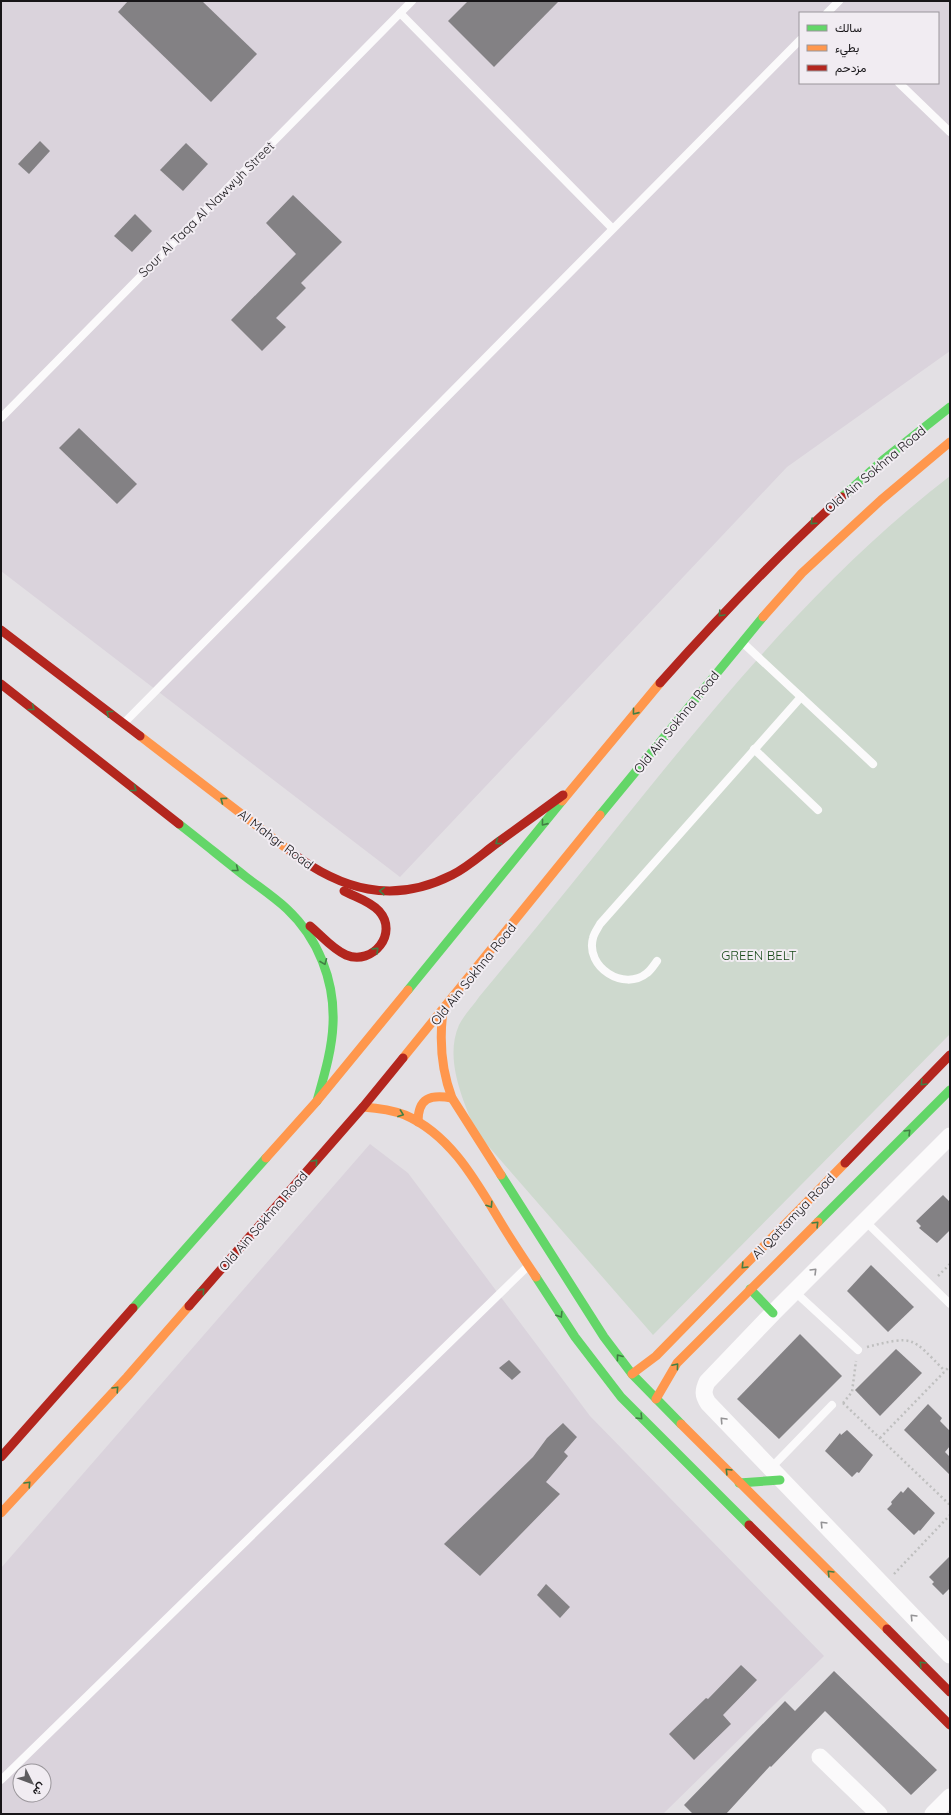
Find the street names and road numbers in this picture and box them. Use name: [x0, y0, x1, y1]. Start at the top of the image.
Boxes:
street label: Sour Al Taqa Al Nawwyh Street: [135, 138, 277, 280]
street label: Old Ain Sokhna Road: [821, 422, 929, 516]
street label: Old Ain Sokhna Road: [630, 668, 722, 776]
street label: Al Mahgr Road: [235, 806, 317, 872]
street label: Old Ain Sokhna Road: [427, 920, 519, 1028]
street label: Old Ain Sokhna Road: [215, 1168, 311, 1274]
street label: Al Qattamya Road: [748, 1170, 838, 1262]

